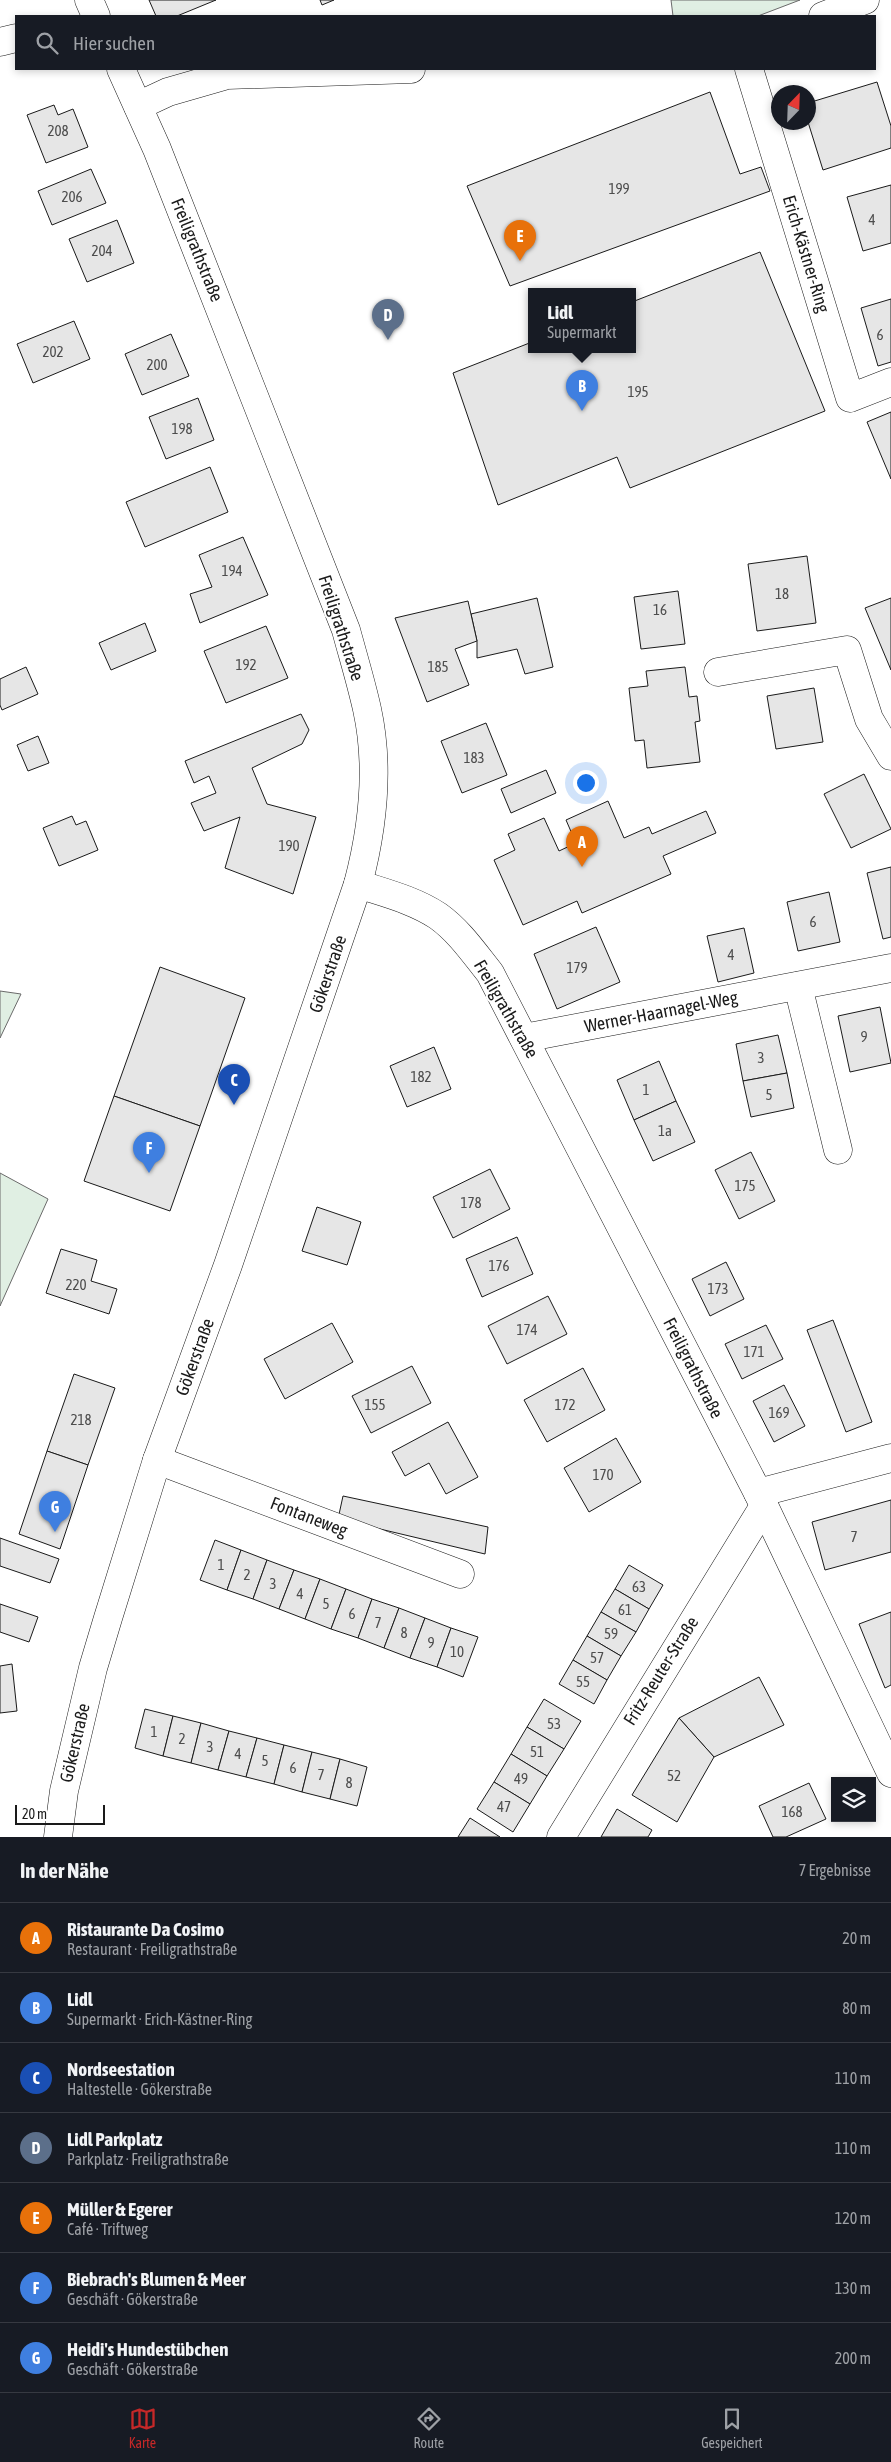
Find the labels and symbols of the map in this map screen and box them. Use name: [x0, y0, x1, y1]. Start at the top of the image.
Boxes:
north arrow: [771, 85, 816, 130]
house number: 208: [47, 122, 69, 139]
house number: 199: [608, 180, 630, 197]
house number: 206: [61, 188, 83, 205]
street label: Erich-Kästner-Ring: [779, 193, 834, 315]
street label: Freiligrathstraße: [167, 195, 228, 305]
house number: 4: [868, 211, 876, 228]
pin: E: [504, 220, 536, 261]
house number: 204: [91, 242, 113, 259]
pin: D: [372, 299, 404, 340]
house number: 6: [876, 326, 884, 343]
house number: 202: [42, 343, 64, 360]
house number: 200: [146, 356, 168, 373]
pin: B: [566, 370, 598, 411]
house number: 195: [627, 383, 649, 400]
house number: 198: [171, 420, 193, 437]
house number: 194: [221, 562, 243, 579]
street label: Freiligrathstraße: [315, 572, 368, 683]
house number: 18: [775, 585, 789, 602]
house number: 16: [653, 601, 667, 618]
house number: 192: [235, 656, 257, 673]
house number: 185: [427, 658, 449, 675]
house number: 183: [463, 749, 485, 766]
your location: [573, 770, 599, 796]
pin: A: [566, 826, 598, 867]
house number: 190: [278, 837, 300, 854]
house number: 6: [809, 913, 817, 930]
street label: Gökerstraße: [304, 932, 351, 1015]
house number: 4: [727, 946, 735, 963]
street label: Freiligrathstraße: [470, 956, 543, 1062]
house number: 179: [566, 959, 588, 976]
street label: Werner-Haarnagel-Weg: [583, 986, 740, 1037]
house number: 9: [860, 1028, 868, 1045]
house number: 3: [757, 1049, 765, 1066]
pin: C: [218, 1064, 250, 1105]
house number: 182: [410, 1068, 432, 1085]
house number: 1: [642, 1081, 650, 1098]
house number: 5: [765, 1086, 773, 1103]
house number: 1a: [658, 1122, 672, 1139]
pin: F: [133, 1132, 165, 1173]
house number: 175: [734, 1177, 756, 1194]
house number: 178: [460, 1194, 482, 1211]
house number: 176: [488, 1257, 510, 1274]
house number: 220: [65, 1276, 87, 1293]
house number: 173: [707, 1280, 729, 1297]
street label: Freiligrathstraße: [659, 1314, 728, 1421]
street label: Gökerstraße: [171, 1315, 218, 1398]
house number: 174: [516, 1321, 538, 1338]
house number: 171: [743, 1343, 765, 1360]
house number: 155: [364, 1396, 386, 1413]
house number: 172: [554, 1396, 576, 1413]
house number: 169: [768, 1404, 790, 1421]
house number: 218: [70, 1411, 92, 1428]
house number: 170: [592, 1466, 614, 1483]
pin: G: [39, 1491, 71, 1532]
street label: Fontaneweg: [268, 1492, 351, 1541]
house number: 7: [850, 1528, 858, 1545]
house number: 1: [217, 1556, 225, 1573]
house number: 2: [243, 1566, 251, 1583]
house number: 3: [269, 1575, 277, 1592]
house number: 63: [632, 1578, 646, 1595]
house number: 4: [296, 1585, 304, 1602]
house number: 5: [322, 1595, 330, 1612]
house number: 61: [618, 1601, 632, 1618]
house number: 6: [348, 1605, 356, 1622]
street label: Fritz-Reuter-Straße: [619, 1613, 702, 1729]
house number: 7: [374, 1614, 382, 1631]
house number: 8: [400, 1624, 408, 1641]
house number: 59: [604, 1625, 618, 1642]
house number: 9: [427, 1634, 435, 1651]
house number: 10: [450, 1643, 464, 1660]
house number: 57: [590, 1649, 604, 1666]
house number: 55: [576, 1673, 590, 1690]
street label: Gökerstraße: [55, 1701, 94, 1784]
house number: 53: [547, 1715, 561, 1732]
house number: 1: [150, 1723, 158, 1740]
house number: 2: [178, 1730, 186, 1747]
house number: 3: [206, 1738, 214, 1755]
house number: 51: [530, 1743, 544, 1760]
house number: 4: [234, 1745, 242, 1762]
house number: 5: [261, 1752, 269, 1769]
house number: 6: [289, 1759, 297, 1776]
house number: 7: [317, 1766, 325, 1783]
house number: 52: [667, 1767, 681, 1784]
house number: 49: [514, 1770, 528, 1787]
house number: 8: [345, 1774, 353, 1791]
house number: 47: [497, 1798, 511, 1815]
scale bar: [15, 1802, 105, 1825]
house number: 168: [781, 1803, 803, 1820]

